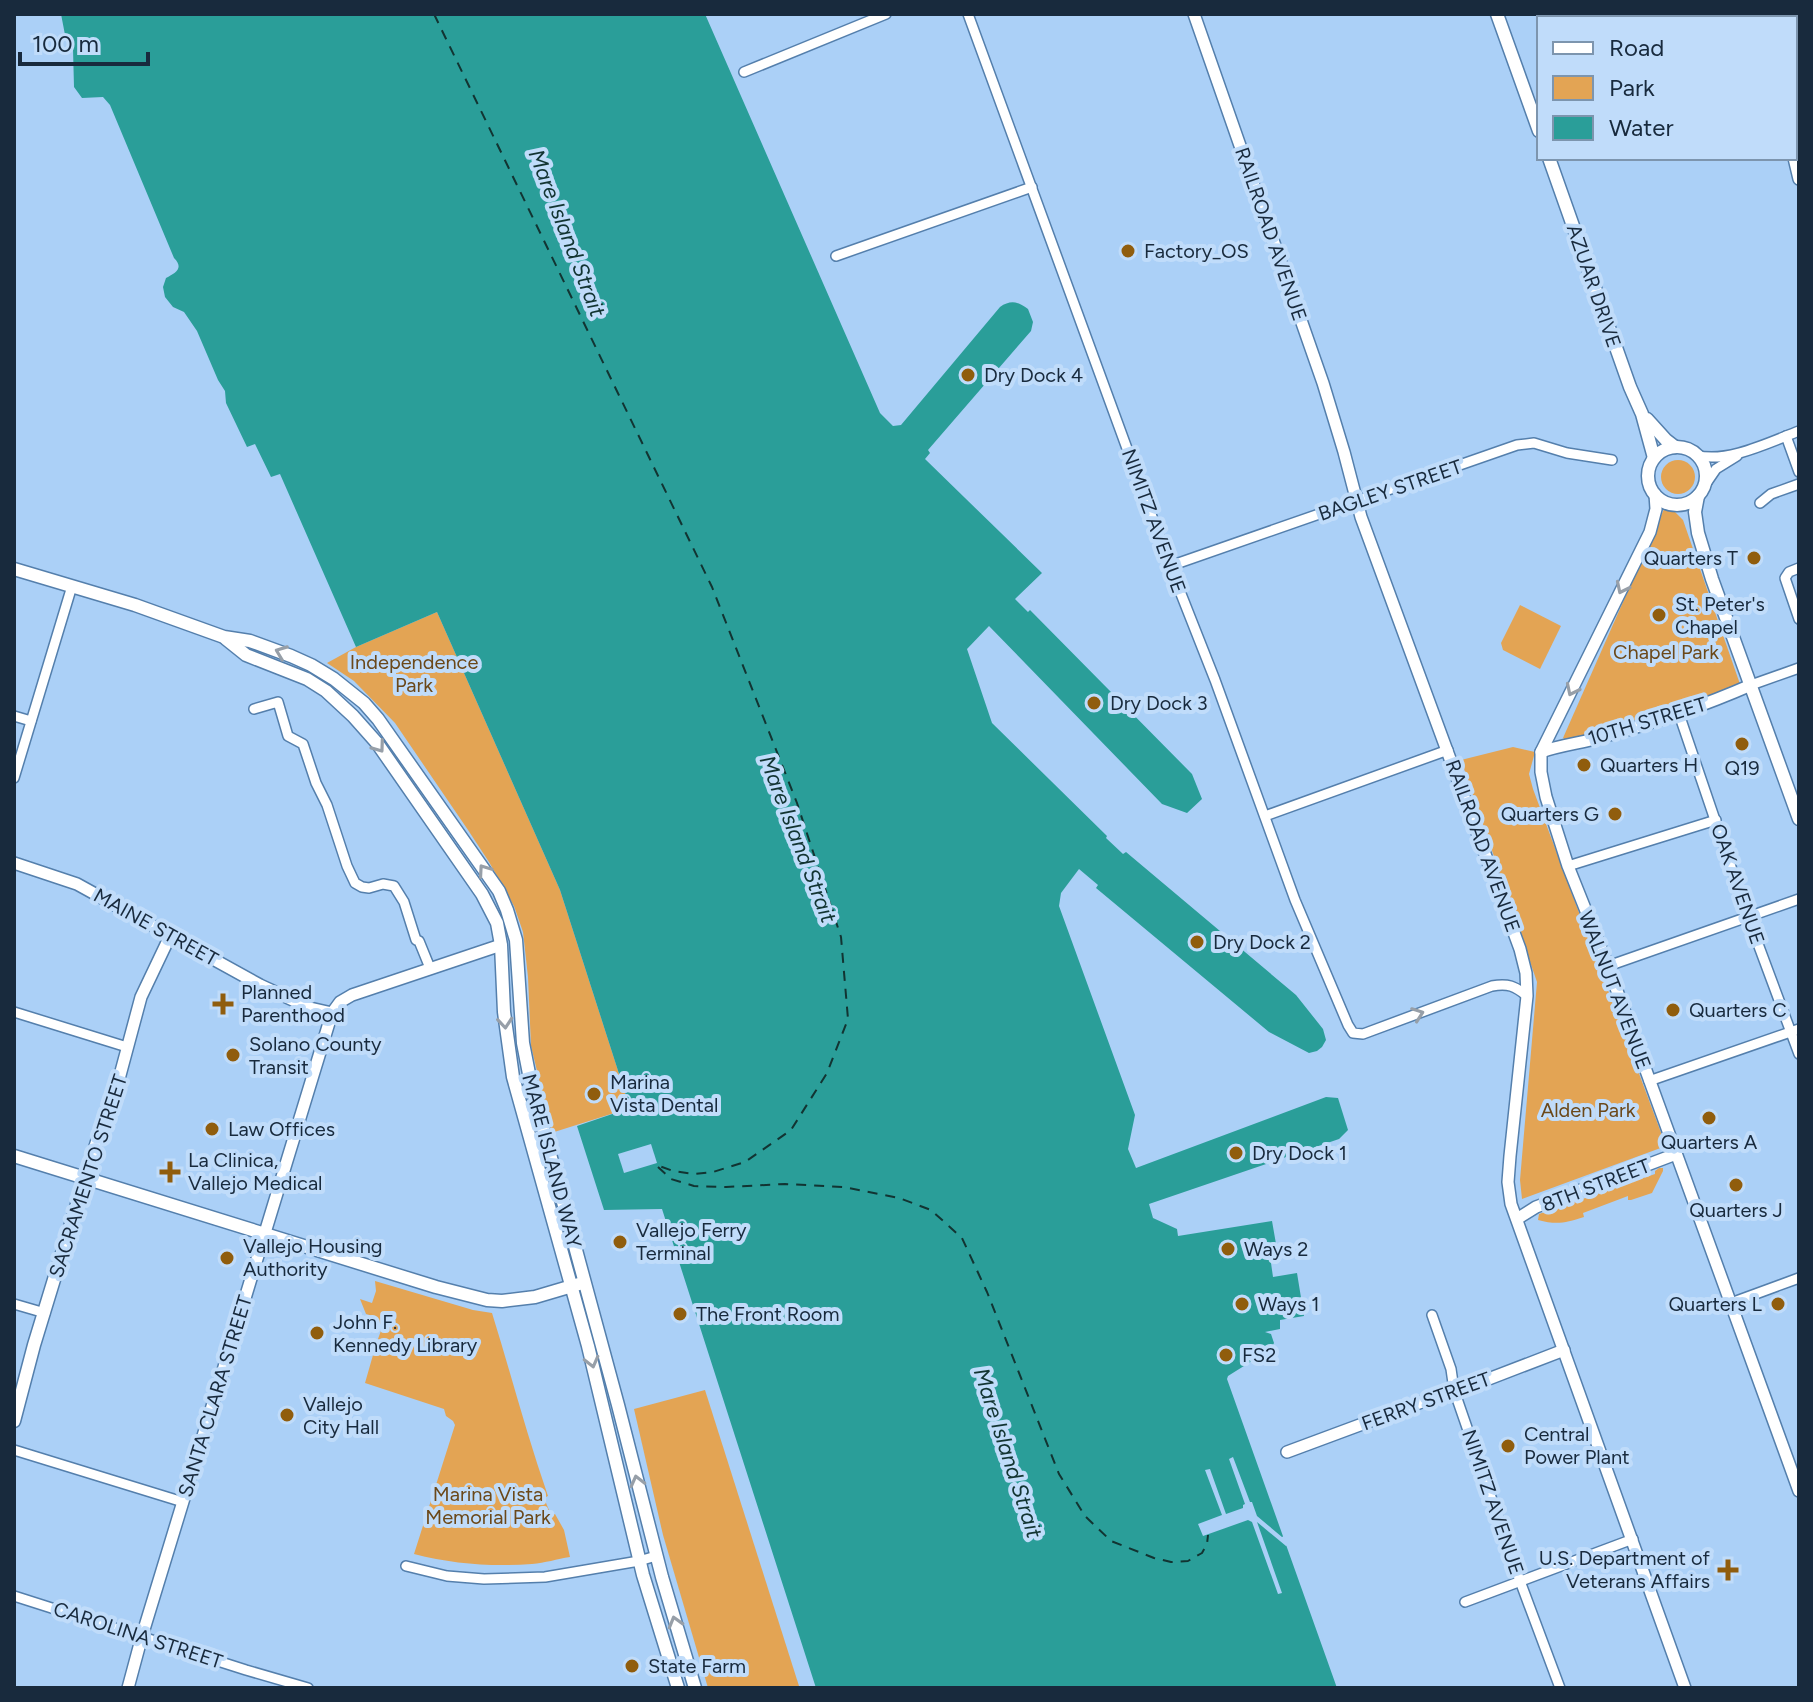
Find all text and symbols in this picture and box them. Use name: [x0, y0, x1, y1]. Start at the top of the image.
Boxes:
scale bar: [20, 16, 148, 66]
legend: [1537, 16, 1797, 160]
text: 100 m: [32, 29, 99, 58]
text: Road: [1609, 33, 1664, 62]
text: Park: [1609, 73, 1655, 102]
text: Water: [1609, 113, 1674, 142]
street label: RAILROAD AVENUE: [1230, 144, 1312, 324]
water label: Mare Island Strait: [523, 145, 612, 321]
street label: AZUAR DRIVE: [1562, 221, 1626, 351]
place label: Factory_OS: [1144, 239, 1249, 263]
marker: Factory_OS: [1119, 242, 1137, 260]
place label: Dry Dock 4: [984, 363, 1083, 387]
marker: Dry Dock 4: [959, 366, 977, 384]
street label: NIMITZ AVENUE: [1117, 446, 1191, 596]
street label: BAGLEY STREET: [1315, 454, 1465, 526]
place label: Quarters T: [1644, 546, 1738, 570]
marker: Quarters T: [1745, 549, 1763, 567]
one-way arrow: [1616, 579, 1632, 594]
place label: St. Peter's Chapel: [1675, 592, 1765, 639]
marker: St. Peter's Chapel: [1650, 606, 1668, 624]
park label: Chapel Park: [1613, 640, 1719, 664]
one-way arrow: [275, 646, 289, 662]
park label: Independence Park: [350, 650, 478, 697]
one-way arrow: [1566, 682, 1581, 697]
place label: Dry Dock 3: [1110, 691, 1208, 715]
street label: 10TH STREET: [1585, 692, 1709, 750]
marker: Dry Dock 3: [1085, 694, 1103, 712]
marker: Q19: [1733, 735, 1751, 753]
one-way arrow: [369, 738, 384, 753]
water label: Mare Island Strait: [754, 751, 843, 927]
place label: Quarters H: [1600, 753, 1698, 777]
street label: RAILROAD AVENUE: [1441, 756, 1525, 936]
marker: Quarters H: [1575, 756, 1593, 774]
place label: Q19: [1724, 756, 1760, 780]
place label: Quarters G: [1501, 802, 1599, 826]
marker: Quarters G: [1606, 805, 1624, 823]
street label: OAK AVENUE: [1706, 821, 1770, 947]
one-way arrow: [479, 865, 494, 879]
street label: MAINE STREET: [90, 883, 222, 971]
street label: WALNUT AVENUE: [1574, 907, 1656, 1073]
place label: Dry Dock 2: [1213, 930, 1311, 954]
marker: Dry Dock 2: [1188, 933, 1206, 951]
place label: Planned Parenthood: [241, 980, 345, 1027]
marker: Planned Parenthood: [212, 993, 234, 1015]
place label: Quarters C: [1689, 998, 1787, 1022]
marker: Quarters C: [1664, 1001, 1682, 1019]
one-way arrow: [1410, 1007, 1424, 1024]
one-way arrow: [497, 1017, 514, 1030]
place label: Solano County Transit: [249, 1032, 382, 1079]
marker: Solano County Transit: [224, 1046, 242, 1064]
place label: Marina Vista Dental: [610, 1070, 718, 1117]
street label: SACRAMENTO STREET: [44, 1071, 132, 1281]
street label: MARE ISLAND WAY: [517, 1071, 587, 1251]
marker: Marina Vista Dental: [585, 1085, 603, 1103]
park label: Alden Park: [1541, 1098, 1636, 1122]
marker: Quarters A: [1700, 1109, 1718, 1127]
place label: Law Offices: [228, 1117, 335, 1141]
marker: Law Offices: [203, 1120, 221, 1138]
place label: Quarters A: [1661, 1130, 1758, 1154]
place label: Dry Dock 1: [1252, 1141, 1347, 1165]
marker: Dry Dock 1: [1227, 1144, 1245, 1162]
place label: La Clinica, Vallejo Medical: [188, 1148, 323, 1195]
street label: 8TH STREET: [1539, 1153, 1653, 1217]
marker: La Clinica, Vallejo Medical: [159, 1161, 181, 1183]
marker: Quarters J: [1727, 1176, 1745, 1194]
place label: Quarters J: [1689, 1198, 1783, 1222]
place label: Vallejo Ferry Terminal: [636, 1218, 747, 1265]
marker: Vallejo Ferry Terminal: [611, 1233, 629, 1251]
place label: Vallejo Housing Authority: [243, 1234, 383, 1281]
place label: Ways 2: [1244, 1237, 1308, 1261]
marker: Ways 2: [1219, 1240, 1237, 1258]
marker: Vallejo Housing Authority: [218, 1249, 236, 1267]
street label: SANTA CLARA STREET: [173, 1292, 257, 1500]
place label: Ways 1: [1258, 1292, 1319, 1316]
place label: Quarters L: [1668, 1292, 1763, 1316]
marker: Ways 1: [1233, 1295, 1251, 1313]
marker: Quarters L: [1769, 1295, 1787, 1313]
place label: The Front Room: [696, 1302, 839, 1326]
marker: The Front Room: [671, 1305, 689, 1323]
place label: John F. Kennedy Library: [333, 1310, 478, 1357]
marker: John F. Kennedy Library: [308, 1324, 326, 1342]
place label: FS2: [1242, 1343, 1276, 1367]
marker: FS2: [1217, 1346, 1235, 1364]
one-way arrow: [583, 1354, 600, 1368]
water label: Mare Island Strait: [968, 1365, 1048, 1542]
street label: FERRY STREET: [1358, 1367, 1494, 1435]
place label: Vallejo City Hall: [303, 1392, 379, 1439]
marker: Vallejo City Hall: [278, 1406, 296, 1424]
place label: Central Power Plant: [1524, 1422, 1630, 1469]
street label: NIMITZ AVENUE: [1457, 1426, 1529, 1578]
marker: Central Power Plant: [1499, 1437, 1517, 1455]
one-way arrow: [630, 1474, 647, 1488]
park label: Marina Vista Memorial Park: [425, 1482, 551, 1529]
place label: U.S. Department of Veterans Affairs: [1539, 1546, 1711, 1593]
marker: U.S. Department of Veterans Affairs: [1717, 1559, 1739, 1581]
street label: CAROLINA STREET: [50, 1596, 226, 1674]
one-way arrow: [668, 1616, 684, 1630]
place label: State Farm: [648, 1654, 746, 1678]
marker: State Farm: [623, 1657, 641, 1675]

